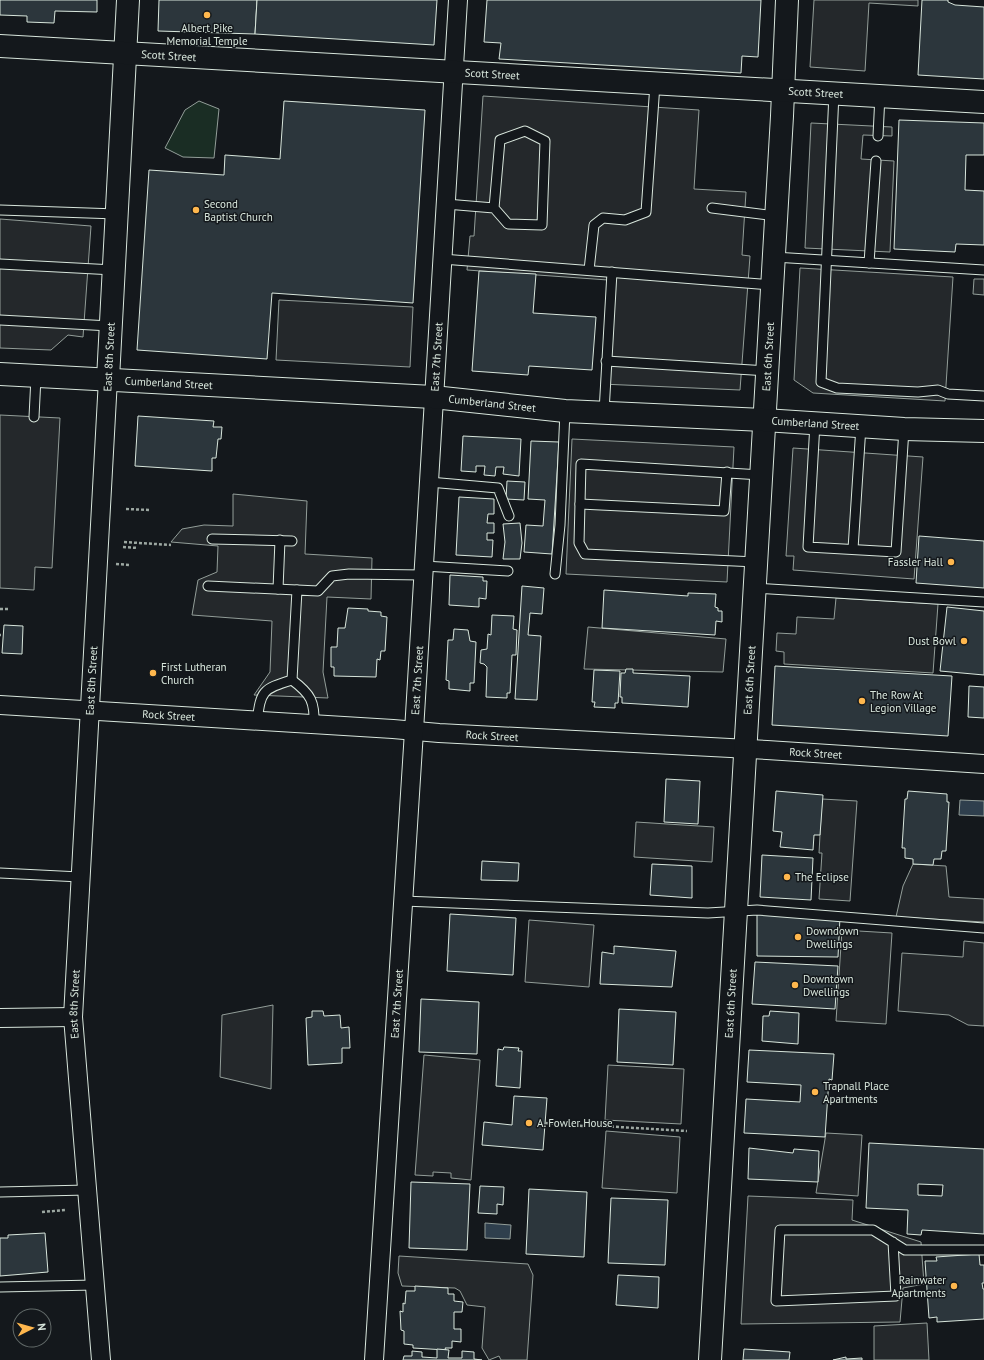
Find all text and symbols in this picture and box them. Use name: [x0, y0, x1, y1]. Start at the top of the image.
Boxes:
marker: Albert Pike Memorial Temple: [202, 10, 212, 20]
place label: Albert Pike Memorial Temple: [166, 21, 248, 48]
street label: Scott Street: [141, 47, 197, 64]
street label: Scott Street: [464, 65, 520, 83]
street label: Scott Street: [788, 84, 844, 101]
place label: Second Baptist Church: [204, 197, 273, 224]
marker: Second Baptist Church: [191, 205, 201, 215]
street label: East 6th Street: [759, 321, 777, 392]
street label: East 8th Street: [100, 322, 118, 392]
street label: East 7th Street: [427, 322, 446, 392]
street label: Cumberland Street: [124, 374, 213, 392]
street label: Cumberland Street: [448, 392, 537, 415]
street label: Cumberland Street: [771, 413, 860, 433]
place label: Fassler Hall: [888, 555, 944, 569]
marker: Fassler Hall: [946, 557, 956, 567]
place label: Dust Bowl: [908, 634, 957, 648]
marker: Dust Bowl: [959, 636, 969, 646]
street label: East 8th Street: [83, 645, 100, 716]
street label: East 7th Street: [408, 645, 426, 715]
street label: East 6th Street: [740, 645, 758, 715]
place label: First Lutheran Church: [161, 660, 227, 687]
marker: First Lutheran Church: [148, 668, 158, 678]
place label: The Row At Legion Village: [870, 688, 937, 715]
marker: The Row At Legion Village: [857, 696, 867, 706]
street label: Rock Street: [142, 707, 196, 724]
street label: Rock Street: [465, 727, 519, 744]
street label: Rock Street: [789, 744, 843, 762]
place label: The Eclipse: [795, 870, 849, 884]
marker: The Eclipse: [782, 872, 792, 882]
place label: Downdown Dwellings: [806, 924, 859, 951]
marker: Downdown Dwellings: [793, 932, 803, 942]
street label: East 7th Street: [387, 968, 406, 1039]
street label: East 6th Street: [722, 968, 740, 1039]
street label: East 8th Street: [66, 969, 83, 1039]
place label: Downtown Dwellings: [803, 972, 854, 999]
marker: Downtown Dwellings: [790, 980, 800, 990]
place label: Trapnall Place Apartments: [823, 1079, 889, 1106]
marker: Trapnall Place Apartments: [810, 1087, 820, 1097]
place label: A. Fowler House: [537, 1116, 613, 1130]
marker: A. Fowler House: [524, 1118, 534, 1128]
place label: Rainwater Apartments: [891, 1273, 946, 1300]
marker: Rainwater Apartments: [949, 1281, 959, 1291]
north arrow: [12, 1308, 52, 1348]
text: N: [35, 1323, 49, 1331]

